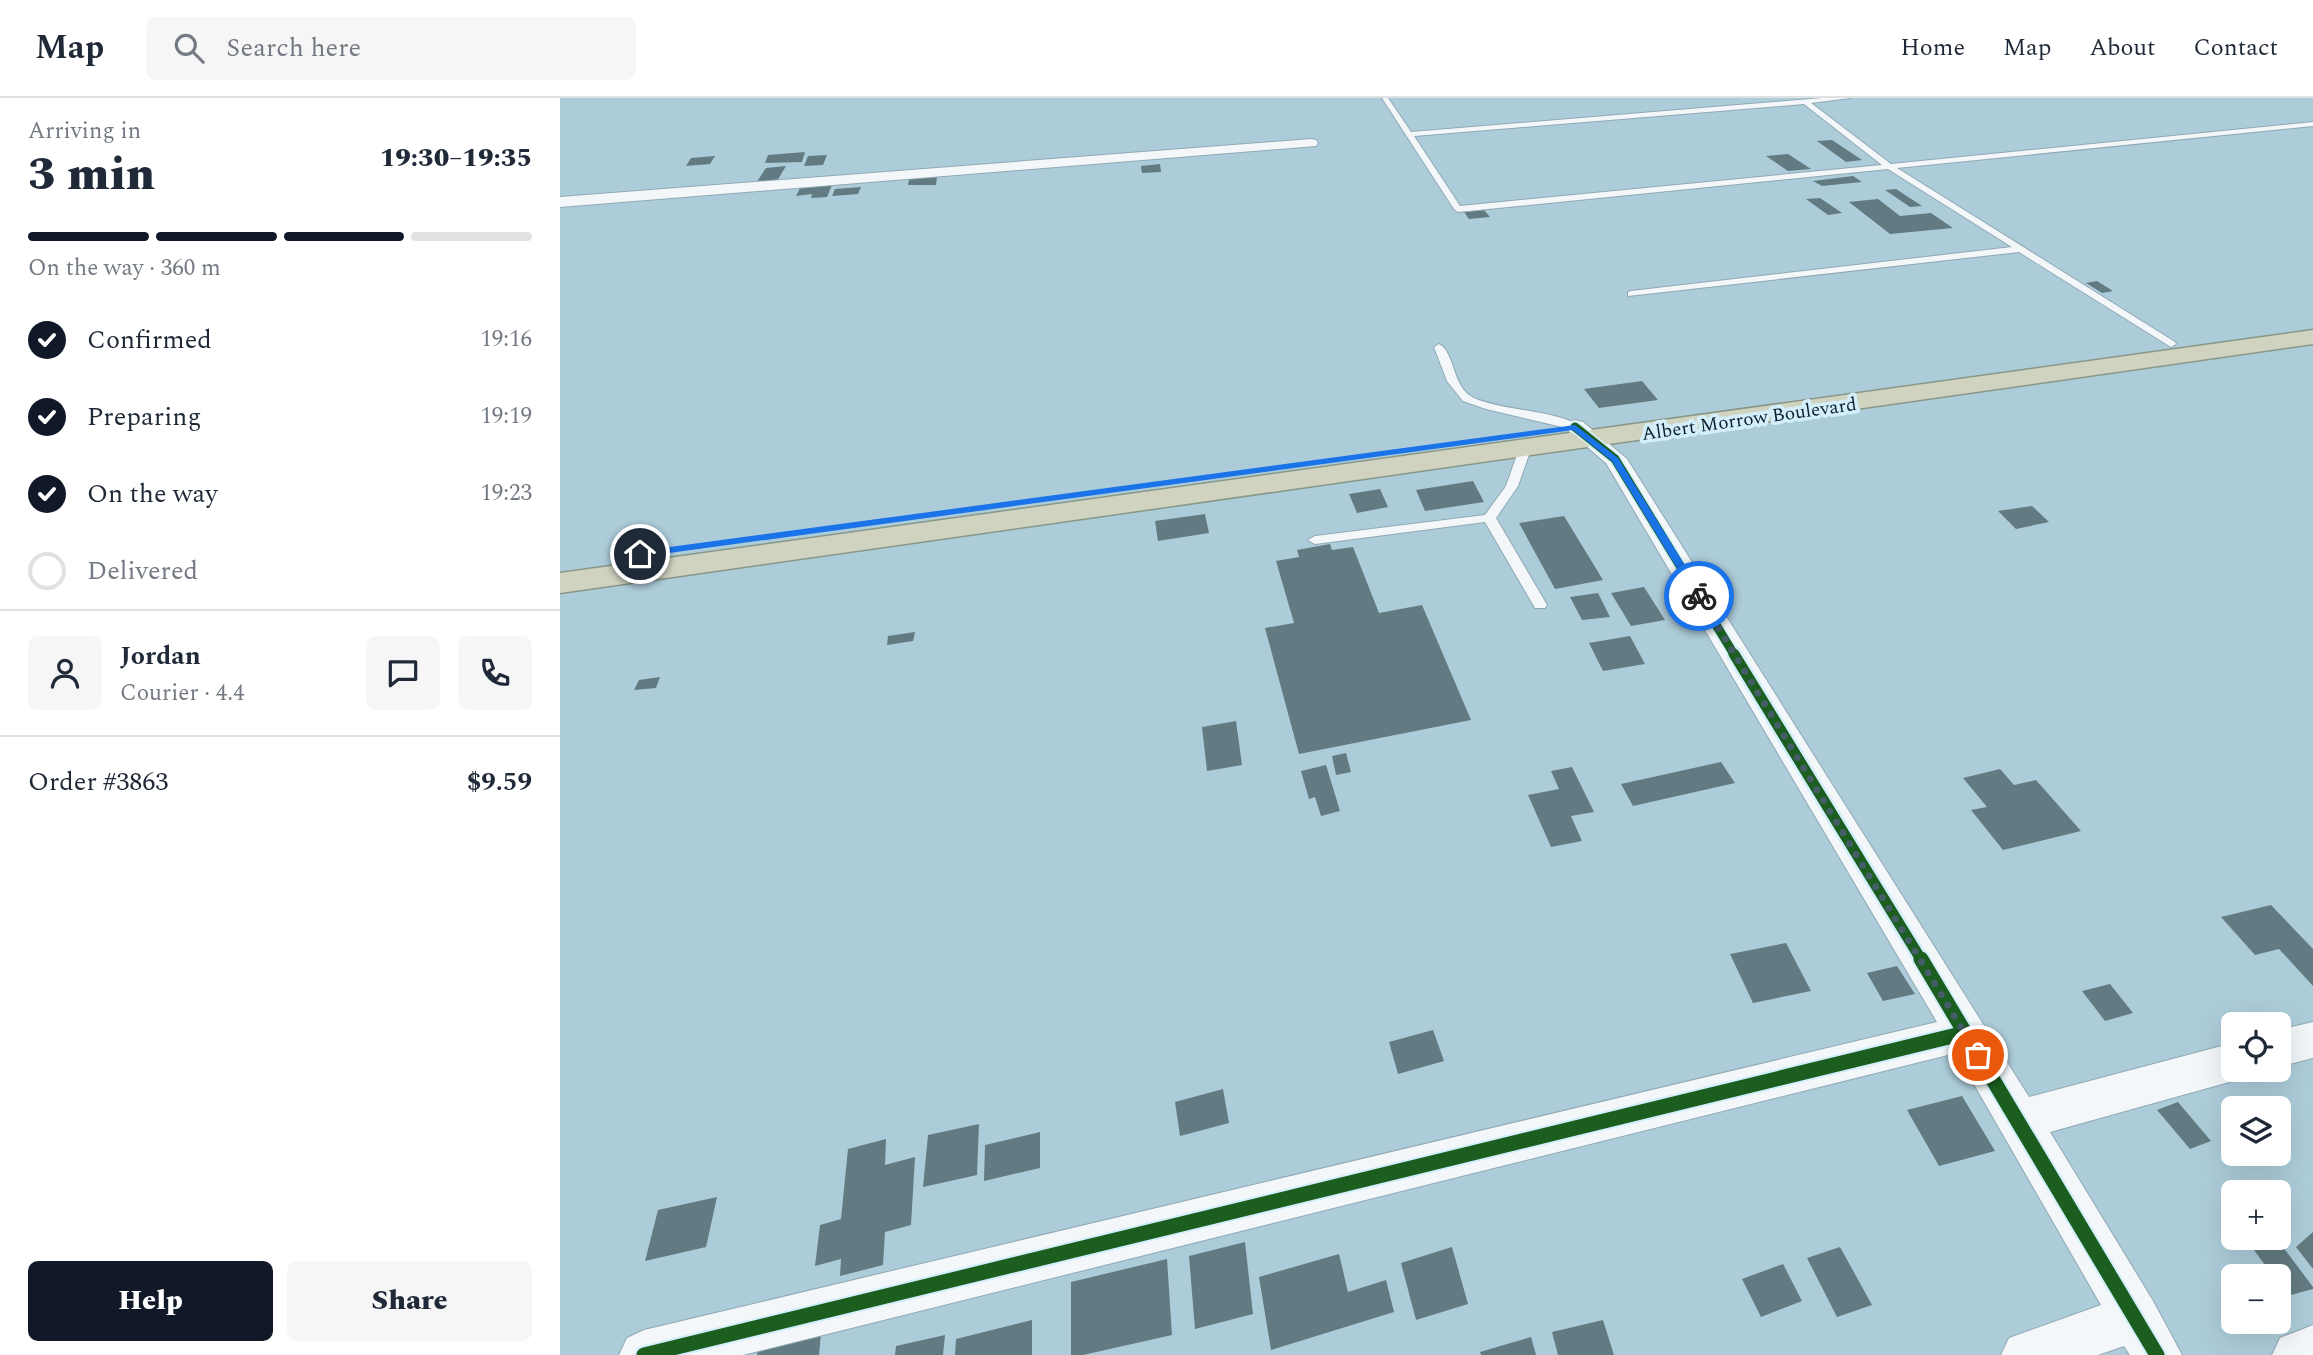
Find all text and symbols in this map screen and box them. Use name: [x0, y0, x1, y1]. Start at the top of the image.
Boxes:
search box: [146, 17, 636, 80]
text: Map: [35, 23, 104, 73]
text: Search here: [226, 28, 361, 68]
icon: search: [170, 29, 208, 67]
text: Home: [1900, 30, 1965, 66]
text: Map: [2003, 30, 2051, 66]
text: About: [2089, 30, 2155, 66]
text: Contact: [2193, 30, 2278, 66]
text: Arriving in: [28, 114, 141, 149]
text: 19:30–19:35: [380, 138, 532, 178]
text: 3 min: [28, 140, 155, 210]
text: On the way · 360 m: [28, 251, 221, 286]
text: Confirmed: [87, 320, 212, 360]
icon: check: [28, 321, 66, 359]
text: 19:16: [480, 322, 532, 357]
street label: Albert Morrow Boulevard: [1640, 390, 1858, 449]
text: Preparing: [87, 397, 201, 437]
icon: check: [28, 398, 66, 436]
text: 19:19: [480, 399, 532, 434]
text: On the way: [87, 474, 218, 514]
icon: check: [28, 475, 66, 513]
text: 19:23: [480, 476, 532, 511]
pin: [610, 524, 670, 584]
icon: home: [621, 535, 659, 573]
text: Delivered: [87, 551, 198, 591]
courier: [1664, 561, 1734, 631]
icon: bike: [1680, 577, 1718, 615]
button: person: [28, 636, 102, 710]
text: Jordan: [120, 636, 201, 676]
button: chat: [366, 636, 440, 710]
button: phone: [458, 636, 532, 710]
text: Courier · 4.4: [120, 676, 245, 711]
text: Order #3863: [28, 762, 168, 802]
text: $9.59: [467, 762, 532, 802]
map controls: [2221, 1012, 2291, 1334]
button: locate: [2221, 1012, 2291, 1082]
pin: [1948, 1025, 2008, 1085]
icon: bag: [1959, 1036, 1997, 1074]
button: layers: [2221, 1096, 2291, 1166]
button: +: [2221, 1180, 2291, 1250]
button: Help: [28, 1261, 273, 1341]
button: Share: [287, 1261, 532, 1341]
button: −: [2221, 1264, 2291, 1334]

